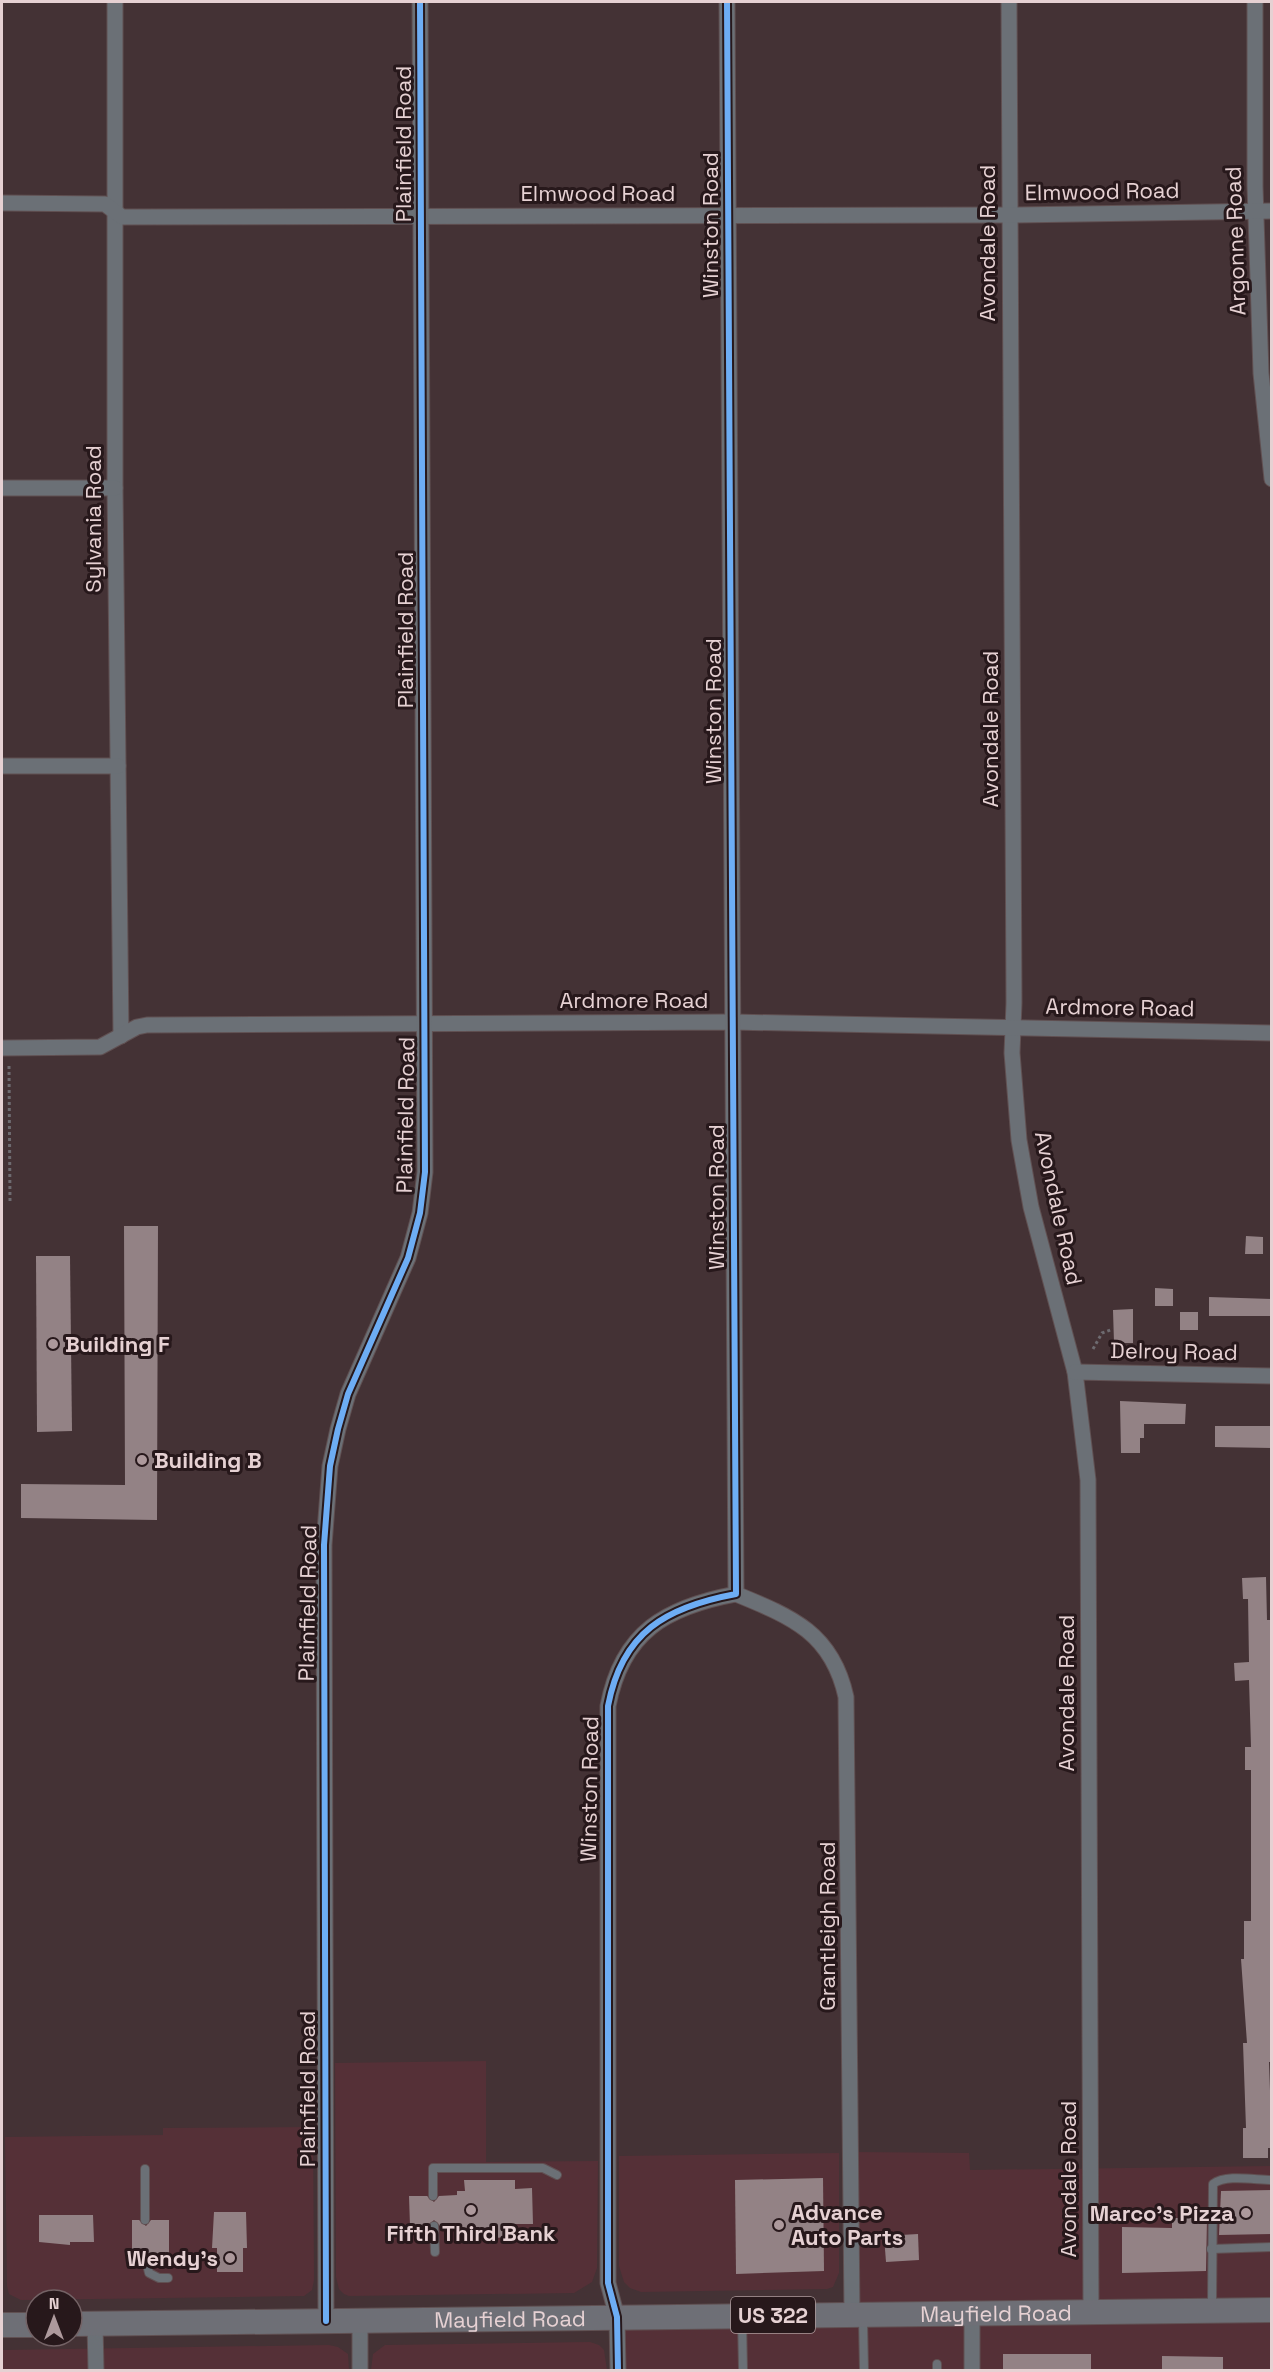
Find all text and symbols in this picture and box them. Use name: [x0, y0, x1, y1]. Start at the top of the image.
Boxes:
street label: Plainfield Road: [389, 66, 417, 222]
street label: Winston Road: [696, 152, 724, 298]
street label: Avondale Road: [973, 165, 1001, 321]
street label: Argonne Road: [1218, 166, 1252, 316]
street label: Elmwood Road: [1024, 176, 1180, 206]
street label: Elmwood Road: [520, 179, 676, 207]
street label: Sylvania Road: [79, 445, 107, 593]
street label: Plainfield Road: [391, 552, 419, 708]
street label: Winston Road: [699, 638, 727, 784]
street label: Avondale Road: [976, 651, 1004, 807]
street label: Ardmore Road: [559, 986, 709, 1014]
street label: Ardmore Road: [1045, 992, 1195, 1022]
street label: Plainfield Road: [390, 1036, 420, 1194]
street label: Winston Road: [702, 1124, 730, 1270]
street label: Avondale Road: [1029, 1128, 1089, 1288]
place label: Building F: [65, 1330, 170, 1358]
street label: Delroy Road: [1110, 1336, 1238, 1366]
marker: Building F: [46, 1337, 60, 1351]
place label: Building B: [154, 1446, 262, 1474]
marker: Building B: [135, 1453, 149, 1467]
street label: Plainfield Road: [292, 1524, 322, 1682]
street label: Avondale Road: [1052, 1615, 1080, 1771]
street label: Winston Road: [574, 1716, 604, 1862]
street label: Grantleigh Road: [813, 1841, 841, 2011]
street label: Plainfield Road: [293, 2011, 321, 2167]
street label: Avondale Road: [1054, 2101, 1082, 2257]
place label: Advance Auto Parts: [791, 2198, 903, 2251]
place label: Marco's Pizza: [1090, 2199, 1234, 2227]
marker: Fifth Third Bank: [464, 2203, 478, 2217]
marker: Marco's Pizza: [1239, 2206, 1253, 2220]
marker: Advance Auto Parts: [772, 2218, 786, 2232]
place label: Fifth Third Bank: [386, 2219, 556, 2247]
place label: Wendy's: [127, 2244, 218, 2272]
marker: Wendy's: [223, 2251, 237, 2265]
north arrow: [24, 2288, 84, 2348]
text: N: [49, 2293, 59, 2314]
road number: US 322: [731, 2297, 815, 2333]
street label: Mayfield Road: [920, 2298, 1072, 2328]
street label: Mayfield Road: [434, 2304, 586, 2334]

